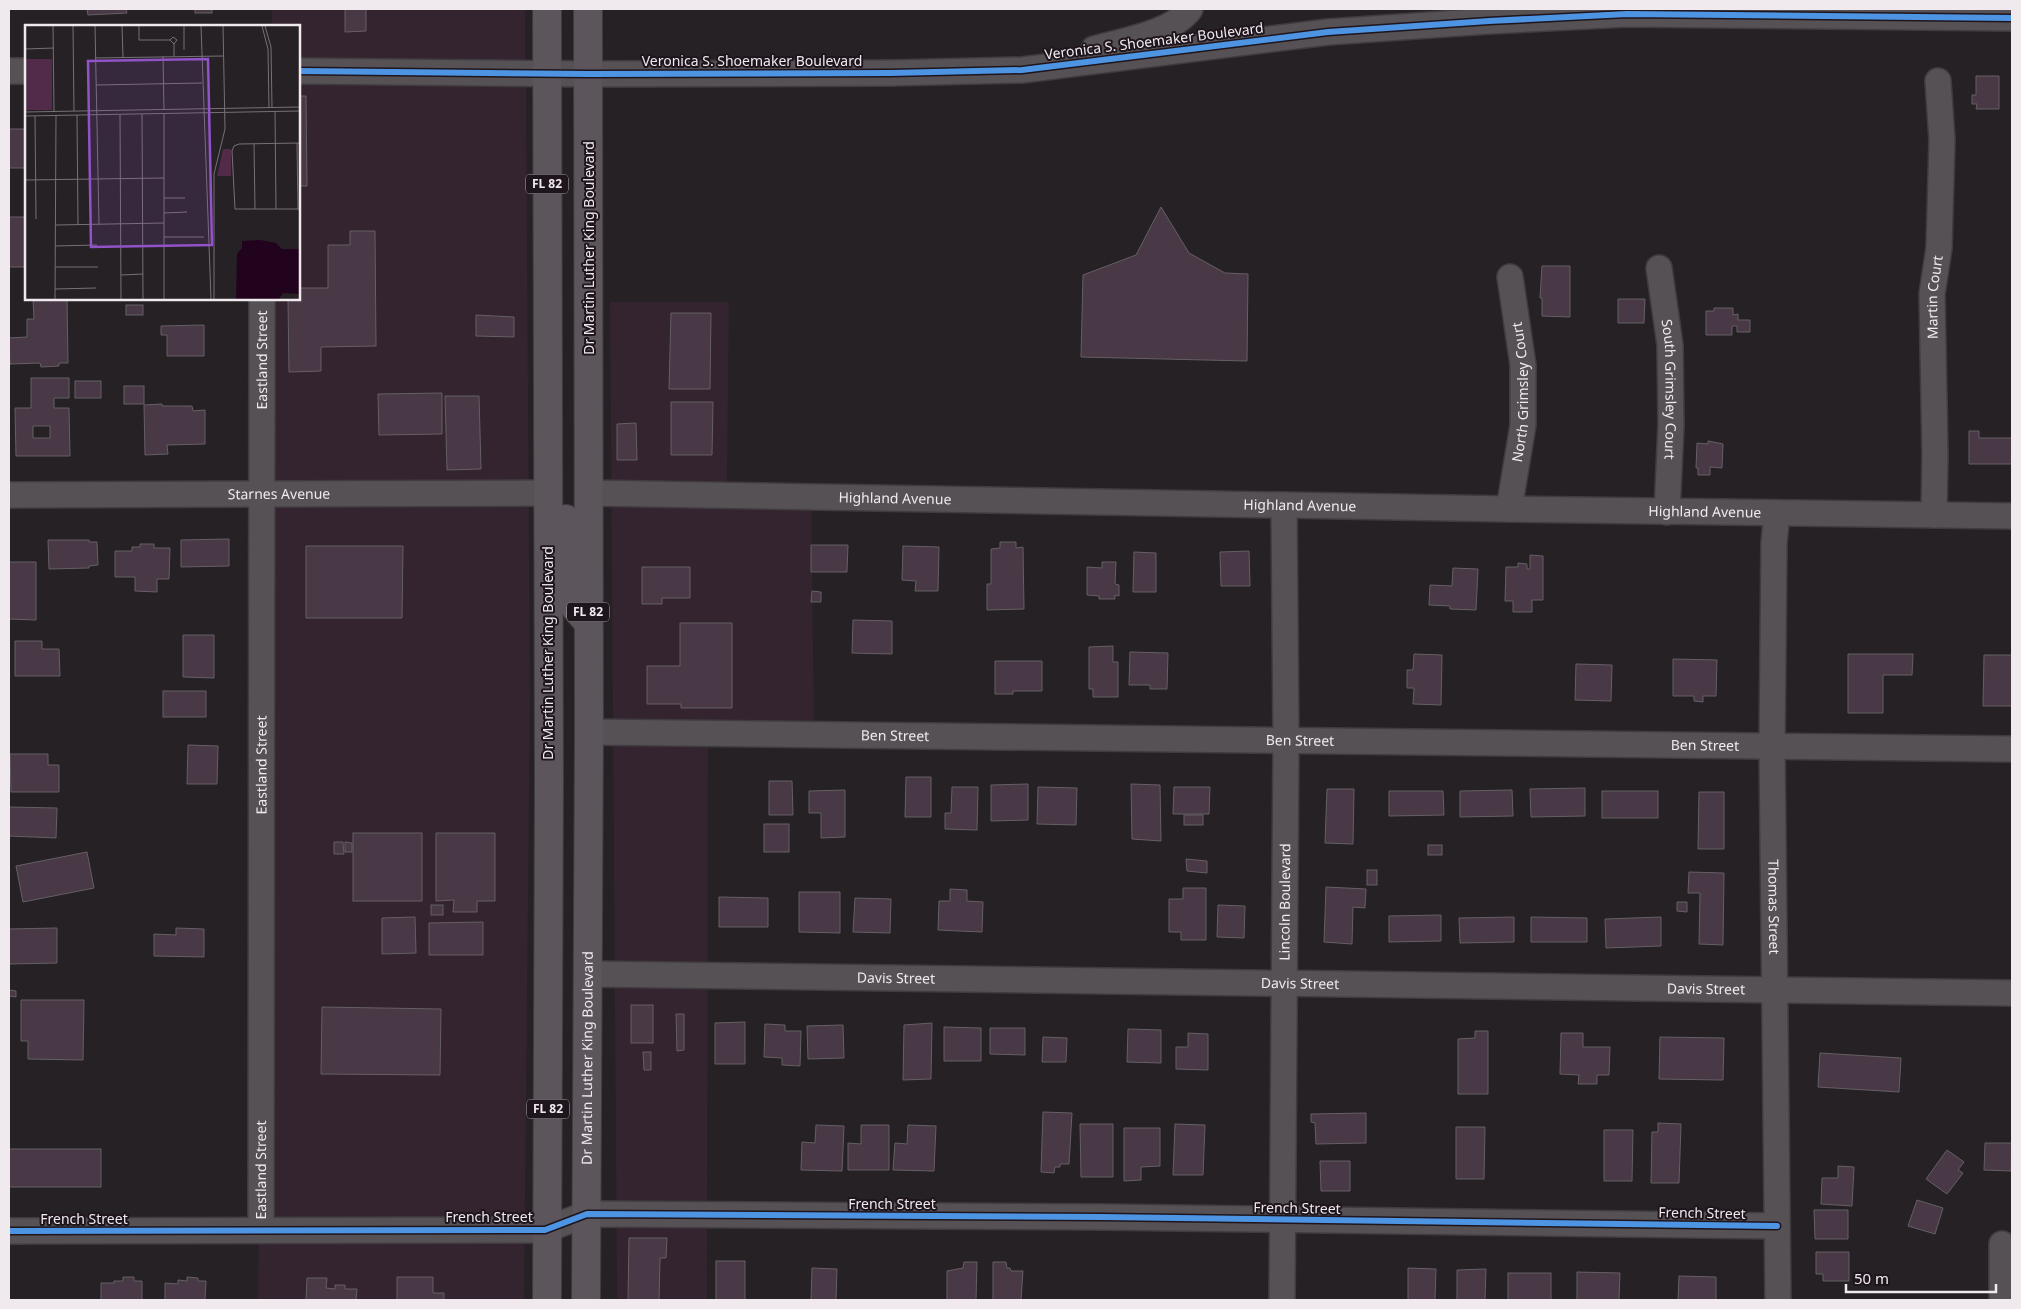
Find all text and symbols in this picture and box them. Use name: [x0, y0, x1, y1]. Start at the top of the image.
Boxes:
street label: Veronica S. Shoemaker Boulevard: [1043, 18, 1265, 63]
inset map: [25, 25, 300, 300]
street label: Veronica S. Shoemaker Boulevard: [642, 51, 862, 70]
street label: Dr Martin Luther King Boulevard: [579, 141, 598, 355]
road number: FL 82: [526, 174, 568, 193]
street label: Martin Court: [1922, 254, 1947, 339]
street label: Eastland Street: [252, 310, 271, 410]
street label: South Grimsley Court: [1657, 318, 1681, 460]
street label: North Grimsley Court: [1507, 321, 1532, 463]
street label: Starnes Avenue: [228, 484, 330, 503]
street label: Highland Avenue: [838, 487, 952, 508]
street label: Highland Avenue: [1243, 494, 1357, 515]
street label: Highland Avenue: [1648, 501, 1762, 522]
street label: Dr Martin Luther King Boulevard: [538, 546, 557, 760]
road number: FL 82: [567, 602, 609, 622]
street label: Eastland Street: [251, 715, 271, 815]
street label: Ben Street: [861, 725, 929, 745]
street label: Ben Street: [1266, 730, 1334, 750]
street label: Ben Street: [1671, 735, 1739, 755]
street label: Lincoln Boulevard: [1274, 843, 1294, 961]
street label: Thomas Street: [1764, 859, 1784, 955]
street label: Dr Martin Luther King Boulevard: [577, 951, 597, 1165]
street label: Davis Street: [857, 968, 935, 988]
street label: Davis Street: [1261, 973, 1339, 993]
street label: Davis Street: [1667, 978, 1745, 998]
road number: FL 82: [527, 1100, 569, 1118]
street label: Eastland Street: [251, 1120, 270, 1220]
street label: French Street: [848, 1194, 936, 1213]
street label: French Street: [1253, 1197, 1341, 1218]
street label: French Street: [1658, 1202, 1746, 1223]
street label: French Street: [445, 1207, 533, 1226]
street label: French Street: [40, 1209, 128, 1228]
scale bar: [1846, 1262, 1996, 1294]
text: 50 m: [1854, 1268, 1889, 1288]

